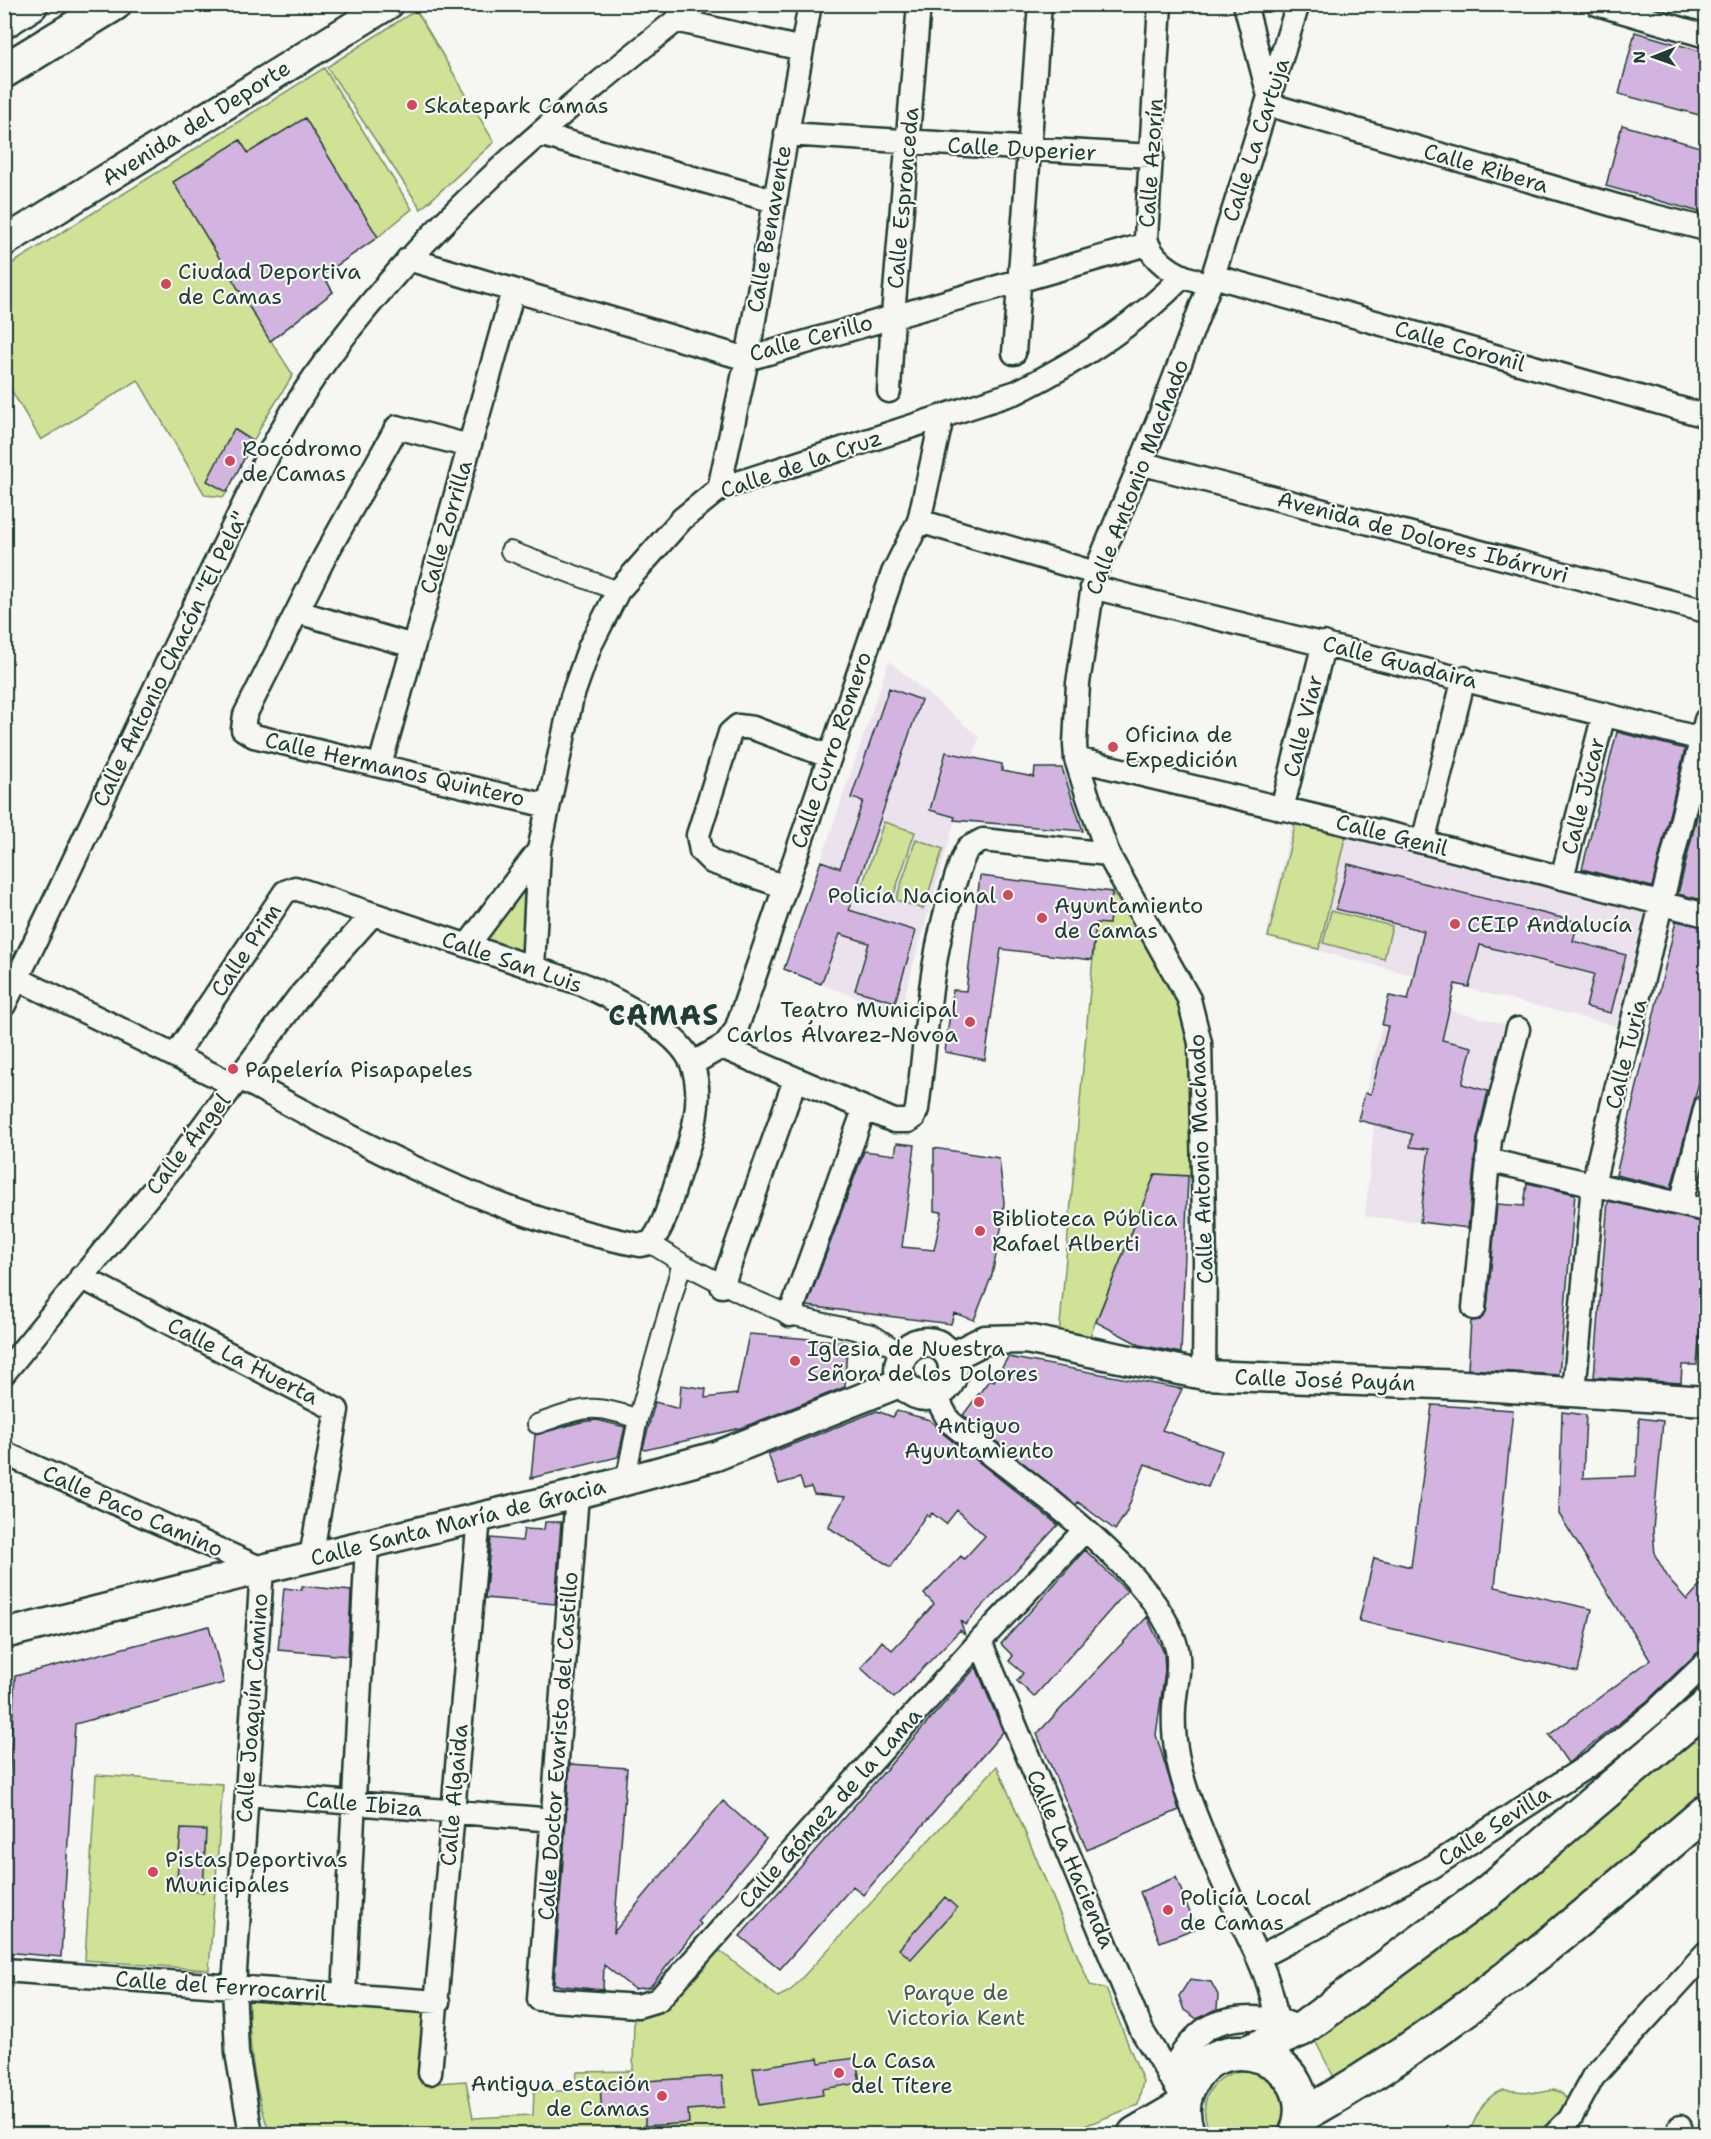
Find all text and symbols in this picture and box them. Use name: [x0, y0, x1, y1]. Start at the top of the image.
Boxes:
north arrow: [1624, 27, 1684, 87]
text: N: [1629, 51, 1650, 64]
street label: Avenida del Deporte: [96, 53, 296, 193]
street label: Calle La Cartuja: [1216, 54, 1296, 225]
place label: Skatepark Camas: [424, 91, 609, 120]
street label: Calle Azorín: [1132, 97, 1170, 229]
marker: Skatepark Camas: [405, 98, 419, 112]
street label: Calle Espronceda: [881, 106, 925, 290]
street label: Calle Duperier: [947, 131, 1097, 167]
street label: Calle Ribera: [1420, 136, 1552, 200]
street label: Calle Benavente: [740, 143, 798, 315]
place label: Ciudad Deportiva de Camas: [178, 257, 361, 311]
marker: Ciudad Deportiva de Camas: [159, 277, 173, 291]
street label: Calle Cerillo: [746, 308, 876, 368]
street label: Calle Coronil: [1391, 314, 1529, 379]
street label: Calle Antonio Machado: [1079, 355, 1195, 599]
street label: Calle de la Cruz: [716, 423, 886, 505]
place label: Rocódromo de Camas: [242, 434, 362, 488]
marker: Rocódromo de Camas: [223, 454, 237, 468]
street label: Calle Zorrilla: [413, 457, 479, 597]
street label: Avenida de Dolores Ibárruri: [1274, 484, 1572, 590]
street label: Calle Antonio Chacón "El Pela": [86, 506, 254, 812]
street label: Calle Guadaira: [1320, 629, 1481, 695]
street label: Calle Curro Romero: [784, 648, 878, 852]
street label: Calle Viar: [1276, 672, 1330, 780]
place label: Oficina de Expedición: [1125, 720, 1238, 774]
street label: Calle Hermanos Quintero: [262, 725, 528, 813]
street label: Calle Júcar: [1554, 734, 1612, 858]
marker: Oficina de Expedición: [1106, 740, 1120, 754]
street label: Calle Genil: [1333, 807, 1451, 863]
place label: Policía Nacional: [827, 881, 996, 910]
marker: Policía Nacional: [1001, 888, 1015, 902]
place label: Ayuntamiento de Camas: [1054, 891, 1203, 945]
street label: Calle Prim: [204, 898, 288, 1002]
place label: CEIP Andalucía: [1467, 910, 1632, 939]
marker: Ayuntamiento de Camas: [1035, 911, 1049, 925]
marker: CEIP Andalucía: [1448, 917, 1462, 931]
street label: Calle San Luis: [438, 924, 586, 1000]
place label: Teatro Municipal Carlos Álvarez-Novoa: [727, 995, 958, 1049]
district label: CAMAS: [608, 996, 720, 1034]
street label: Calle Turia: [1598, 996, 1654, 1112]
marker: Teatro Municipal Carlos Álvarez-Novoa: [963, 1015, 977, 1029]
street label: Calle Antonio Machado: [1182, 1033, 1220, 1285]
place label: Papelería Pisapapeles: [245, 1055, 473, 1084]
marker: Papelería Pisapapeles: [226, 1062, 240, 1076]
street label: Calle Ángel: [139, 1087, 237, 1201]
place label: Biblioteca Pública Rafael Alberti: [992, 1204, 1178, 1258]
marker: Biblioteca Pública Rafael Alberti: [973, 1224, 987, 1238]
street label: Calle La Huerta: [163, 1310, 324, 1412]
place label: Iglesia de Nuestra Señora de los Dolores: [807, 1334, 1038, 1388]
marker: Iglesia de Nuestra Señora de los Dolores: [788, 1354, 802, 1368]
street label: Calle José Payán: [1234, 1362, 1416, 1398]
marker: Antiguo Ayuntamiento: [972, 1395, 986, 1409]
place label: Antiguo Ayuntamiento: [904, 1411, 1054, 1465]
street label: Calle Paco Camino: [38, 1458, 228, 1564]
street label: Calle Santa María de Gracia: [308, 1471, 609, 1573]
street label: Calle Doctor Evaristo del Castillo: [531, 1571, 585, 1921]
street label: Calle Joaquín Camino: [230, 1592, 274, 1824]
street label: Calle Gómez de la Lama: [732, 1701, 928, 1915]
street label: Calle Algaida: [433, 1722, 475, 1867]
street label: Calle La Hacienda: [1020, 1765, 1122, 1953]
street label: Calle Sevilla: [1432, 1779, 1556, 1873]
street label: Calle Ibiza: [305, 1784, 424, 1824]
place label: Pistas Deportivas Municipales: [165, 1845, 348, 1899]
marker: Pistas Deportivas Municipales: [146, 1865, 160, 1879]
place label: Policía Local de Camas: [1180, 1883, 1311, 1937]
marker: Policía Local de Camas: [1161, 1903, 1175, 1917]
street label: Calle del Ferrocarril: [114, 1964, 328, 2008]
park label: Parque de Victoria Kent: [887, 1978, 1025, 2032]
place label: La Casa del Títere: [851, 2046, 953, 2100]
marker: La Casa del Títere: [832, 2066, 846, 2080]
place label: Antigua estación de Camas: [471, 2069, 650, 2123]
marker: Antigua estación de Camas: [655, 2089, 669, 2103]

